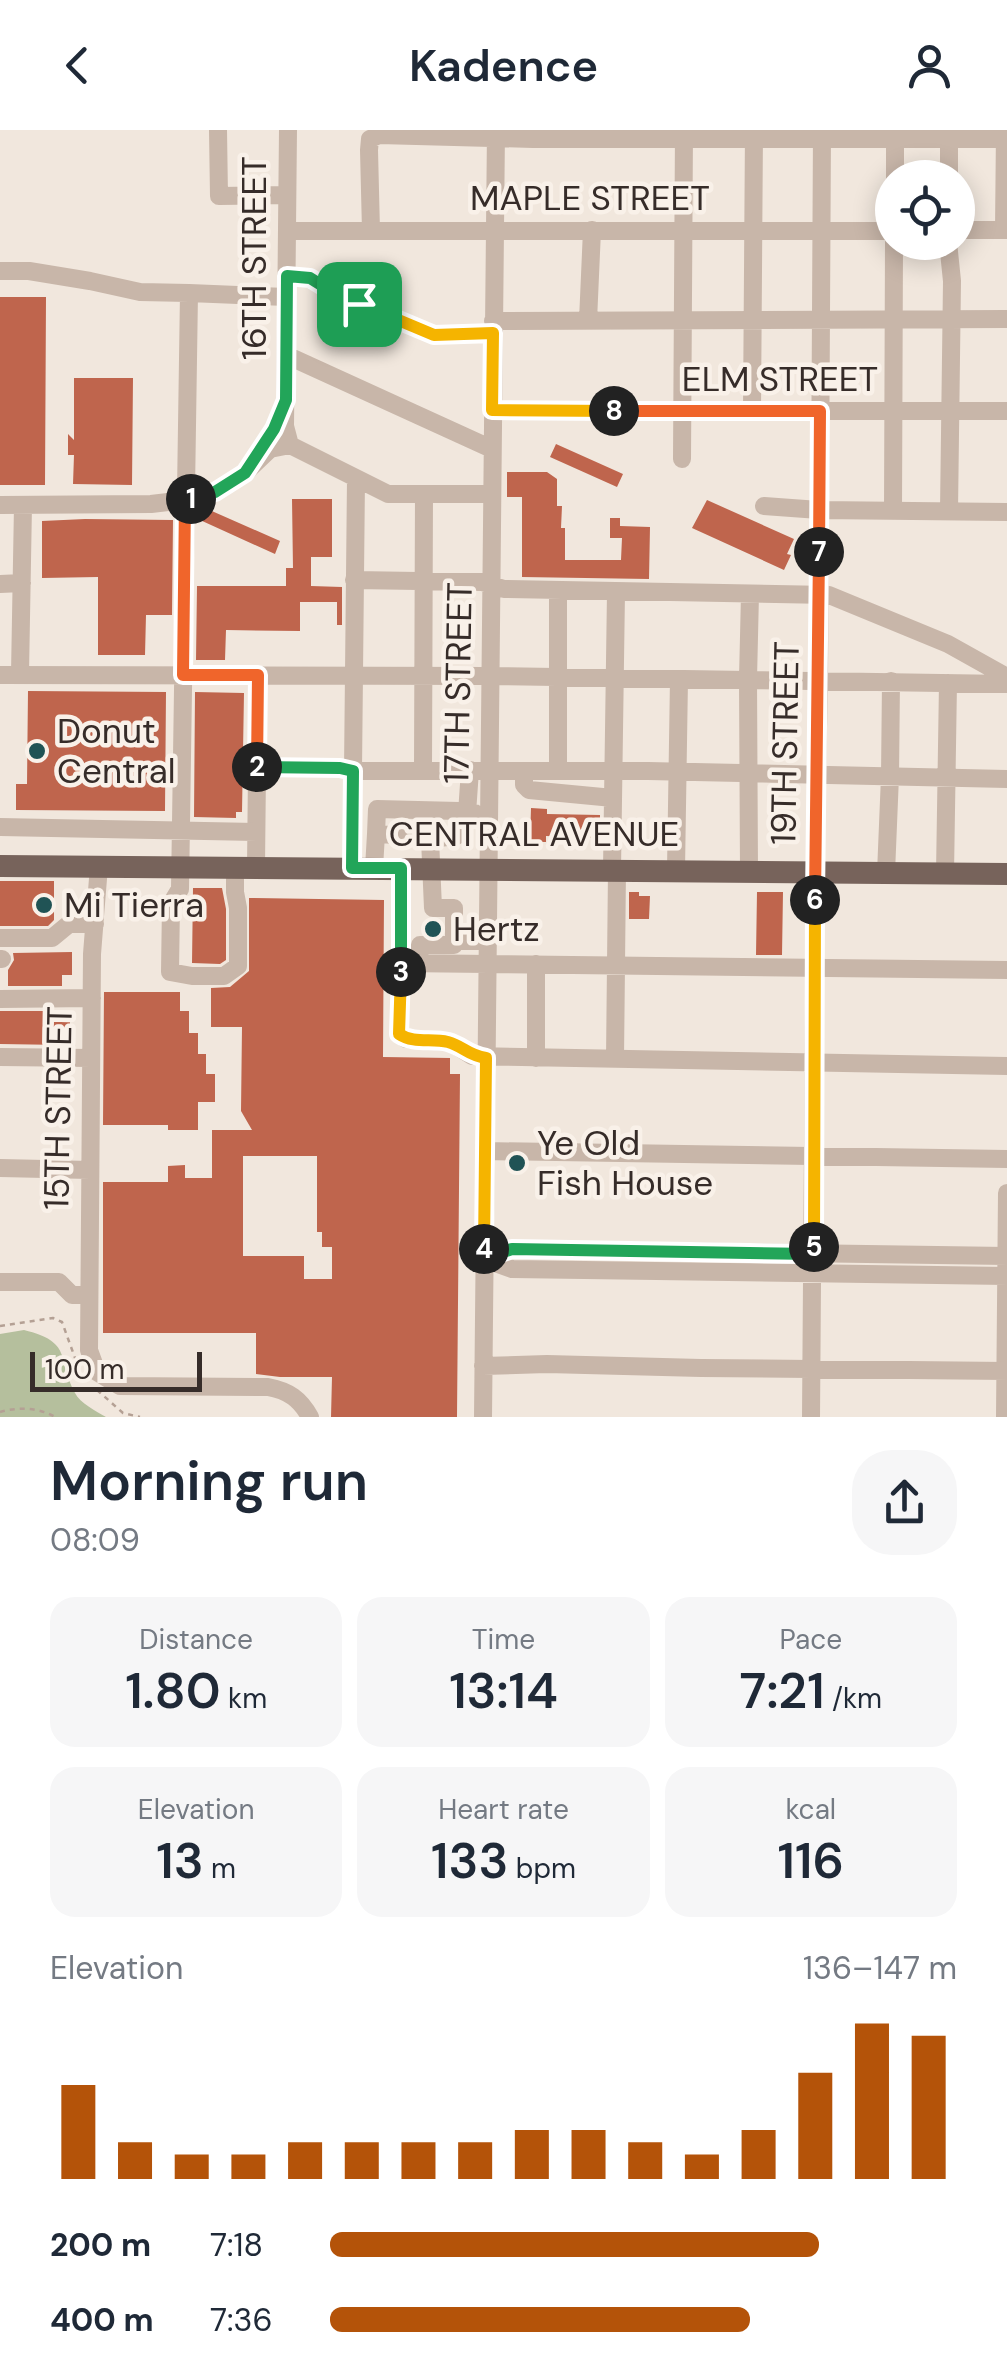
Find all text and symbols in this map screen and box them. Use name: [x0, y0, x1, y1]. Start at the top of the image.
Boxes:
text: Kadence: [409, 36, 598, 95]
icon: back: [50, 38, 105, 93]
icon: person: [902, 38, 957, 93]
street label: 16TH STREET: [231, 156, 277, 360]
map controls: [875, 160, 975, 260]
button: locate: [875, 160, 975, 260]
street label: MAPLE STREET: [470, 175, 710, 221]
pin: [317, 262, 402, 347]
icon: arrive: [332, 277, 387, 332]
street label: ELM STREET: [682, 356, 878, 402]
pin: 8: [589, 386, 639, 436]
text: 8: [605, 392, 623, 429]
pin: 1: [166, 474, 216, 524]
text: 1: [186, 480, 196, 517]
pin: 7: [794, 527, 844, 577]
text: 7: [811, 533, 827, 570]
street label: 17TH STREET: [433, 582, 483, 784]
street label: 19TH STREET: [760, 641, 810, 845]
place label: Donut Central: [57, 708, 176, 794]
marker: Donut Central: [26, 740, 48, 762]
pin: 2: [232, 742, 282, 792]
text: 2: [249, 748, 265, 785]
street label: CENTRAL AVENUE: [389, 811, 679, 857]
pin: 6: [790, 875, 840, 925]
text: 6: [806, 881, 824, 918]
place label: Mi Tierra: [64, 882, 204, 928]
marker: Mi Tierra: [33, 894, 55, 916]
place label: Hertz: [453, 906, 539, 952]
marker: Hertz: [422, 918, 444, 940]
pin: 3: [376, 947, 426, 997]
text: 3: [393, 953, 409, 990]
street label: 15TH STREET: [33, 1006, 83, 1210]
place label: Ye Old Fish House: [537, 1120, 713, 1206]
marker: Ye Old Fish House: [506, 1152, 528, 1174]
pin: 5: [789, 1222, 839, 1272]
pin: 4: [459, 1224, 509, 1274]
text: 5: [805, 1228, 823, 1265]
text: 4: [475, 1230, 493, 1267]
scale bar: [30, 1347, 202, 1392]
text: 100 m: [45, 1351, 124, 1388]
text: Morning run: [50, 1445, 368, 1517]
button: share: [852, 1450, 957, 1555]
text: 08:09: [50, 1519, 140, 1561]
text: Distance: [139, 1621, 253, 1658]
text: Time: [472, 1621, 535, 1658]
text: Pace: [779, 1621, 842, 1658]
text: 1.80: [125, 1658, 221, 1724]
text: 13:14: [449, 1658, 558, 1724]
text: 7:21: [740, 1658, 825, 1724]
text: km: [221, 1680, 267, 1717]
text: /km: [825, 1680, 882, 1717]
text: Elevation: [138, 1791, 255, 1828]
text: Heart rate: [438, 1791, 569, 1828]
text: kcal: [786, 1791, 836, 1828]
text: 13: [156, 1828, 204, 1894]
text: 133: [431, 1828, 508, 1894]
text: 116: [778, 1828, 844, 1894]
text: m: [204, 1850, 236, 1887]
text: bpm: [508, 1850, 576, 1887]
text: Elevation: [50, 1947, 183, 1989]
text: 136–147 m: [803, 1947, 957, 1989]
text: 200 m: [50, 2224, 151, 2266]
text: 7:18: [210, 2224, 263, 2266]
text: 400 m: [50, 2299, 154, 2341]
text: 7:36: [210, 2299, 273, 2341]

